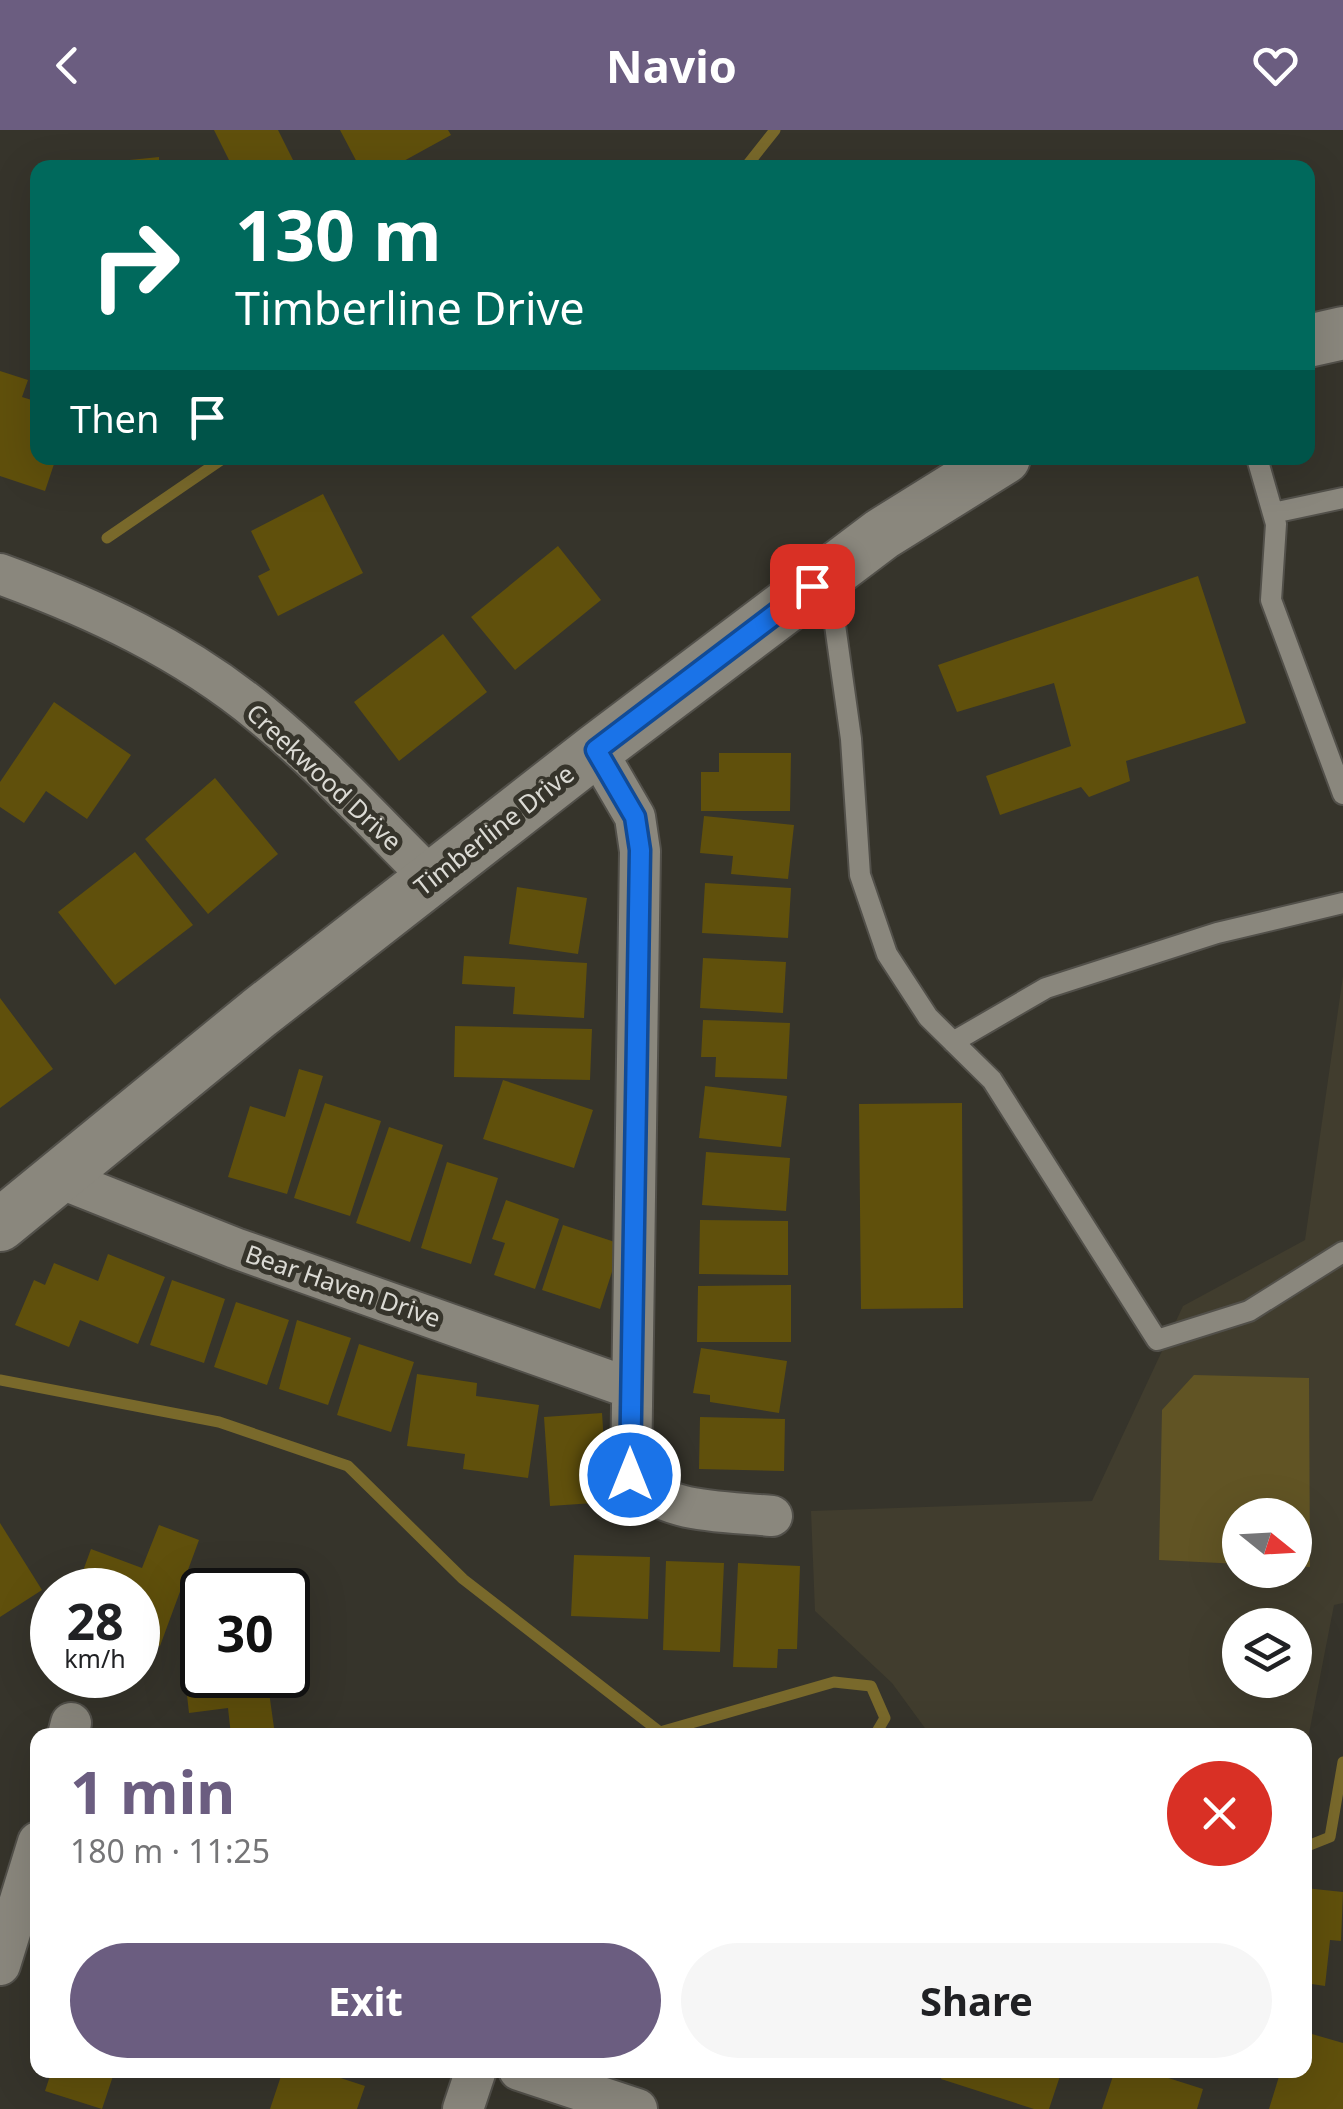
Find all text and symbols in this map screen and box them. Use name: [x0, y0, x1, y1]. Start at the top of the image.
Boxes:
text: Navio: [606, 35, 737, 96]
icon: back: [40, 38, 95, 93]
icon: heart: [1248, 38, 1303, 93]
text: 130 m: [235, 186, 442, 282]
icon: right: [70, 200, 200, 330]
text: Timberline Drive: [235, 277, 585, 338]
icon: arrive: [180, 390, 235, 445]
text: Then: [70, 392, 160, 444]
pin: [770, 544, 855, 629]
icon: arrive: [785, 559, 840, 614]
street label: Creekwood Drive: [240, 695, 410, 857]
street label: Timberline Drive: [406, 756, 580, 902]
street label: Bear Haven Drive: [241, 1236, 445, 1334]
position arrow: [578, 1423, 682, 1527]
north arrow: [1222, 1498, 1312, 1588]
map controls: [1222, 1498, 1312, 1698]
speed limit sign: 30: [180, 1568, 310, 1698]
text: 28: [66, 1587, 124, 1655]
button: layers: [1222, 1608, 1312, 1698]
text: km/h: [64, 1641, 126, 1675]
text: 1 min: [70, 1750, 235, 1832]
button: close: [1167, 1761, 1272, 1866]
text: 180 m · 11:25: [70, 1829, 270, 1872]
button: Exit: [70, 1943, 661, 2058]
button: Share: [681, 1943, 1272, 2058]

